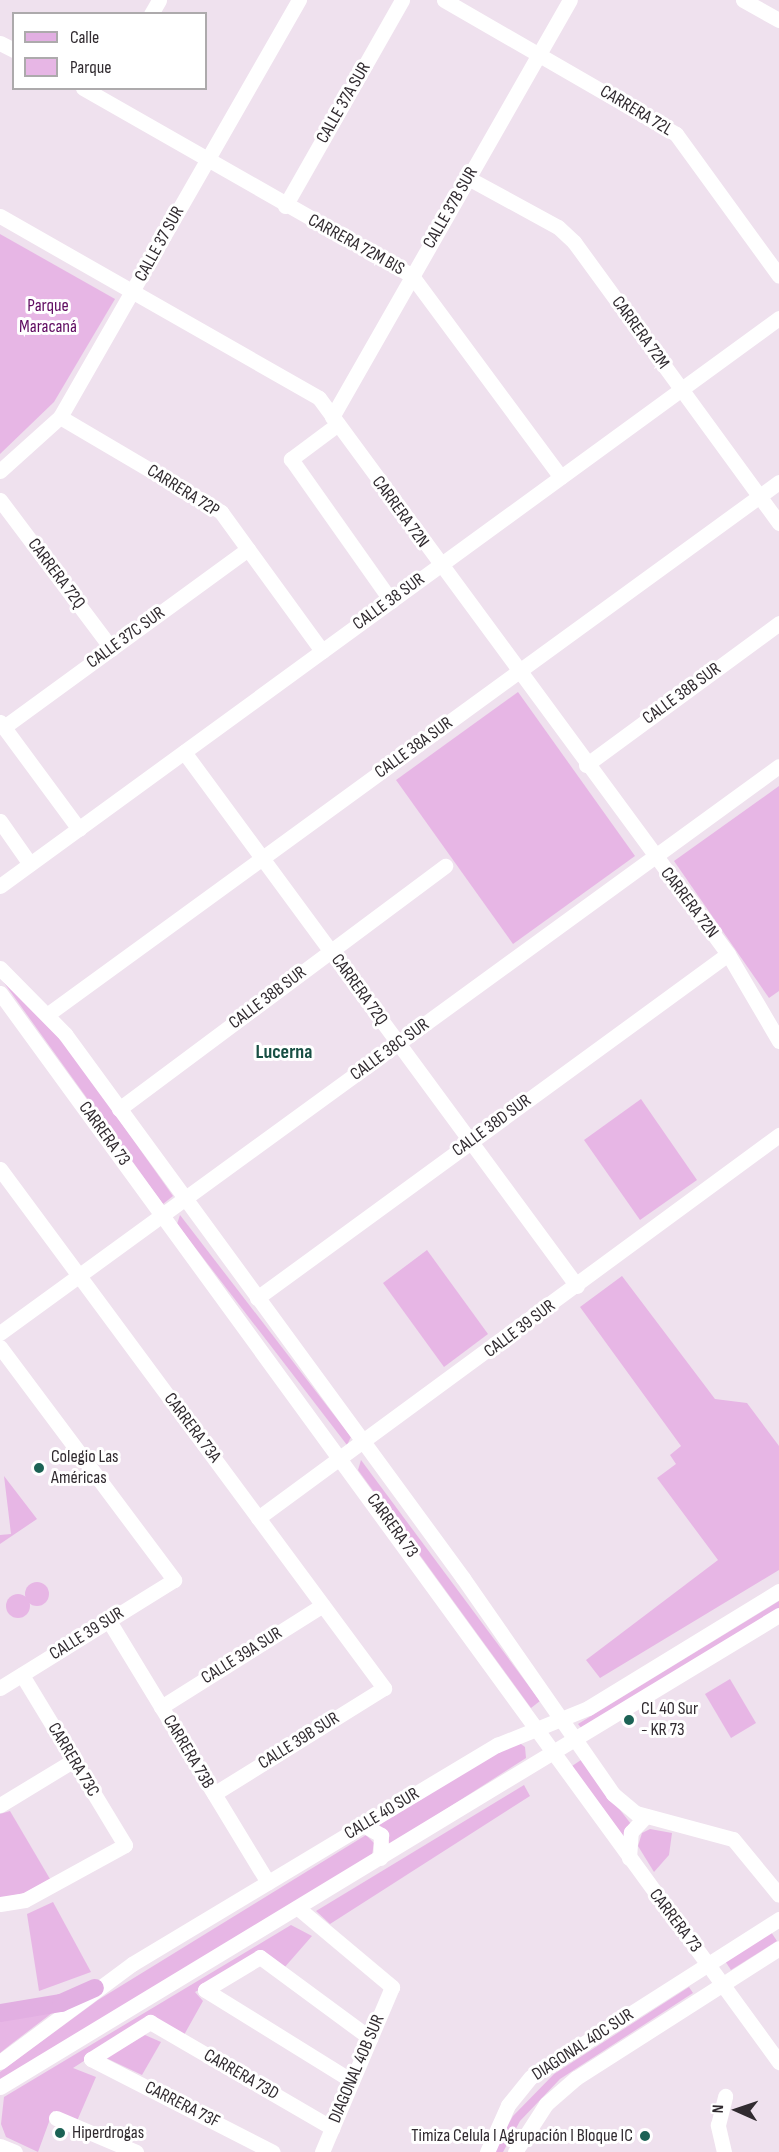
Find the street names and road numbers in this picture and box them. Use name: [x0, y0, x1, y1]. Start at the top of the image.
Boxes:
street label: CALLE 37A SUR: [312, 59, 376, 147]
street label: CARRERA 72L: [596, 81, 676, 141]
street label: CALLE 37B SUR: [419, 163, 483, 253]
street label: CALLE 37 SUR: [131, 203, 189, 285]
street label: CARRERA 72M BIS: [304, 210, 408, 280]
street label: CARRERA 72M: [606, 292, 674, 374]
street label: CARRERA 72P: [143, 460, 223, 522]
street label: CARRERA 72N: [367, 472, 433, 552]
street label: CARRERA 72Q: [22, 534, 90, 614]
street label: CALLE 38 SUR: [349, 569, 429, 635]
street label: CALLE 37C SUR: [83, 602, 169, 674]
street label: CALLE 38B SUR: [639, 658, 725, 730]
street label: CALLE 38A SUR: [371, 713, 457, 783]
street label: CARRERA 72N: [655, 863, 723, 943]
street label: CARRERA 72Q: [326, 950, 392, 1030]
street label: CALLE 38B SUR: [225, 962, 311, 1034]
street label: CALLE 38C SUR: [346, 1014, 434, 1086]
street label: CALLE 38D SUR: [448, 1090, 536, 1162]
street label: CARRERA 73: [74, 1098, 134, 1170]
street label: CALLE 39 SUR: [480, 1295, 560, 1363]
street label: CARRERA 73A: [159, 1389, 225, 1467]
street label: CARRERA 73: [362, 1490, 422, 1562]
street label: CALLE 39 SUR: [46, 1603, 128, 1665]
street label: CALLE 39A SUR: [198, 1623, 286, 1689]
street label: CALLE 39B SUR: [255, 1708, 343, 1774]
street label: CARRERA 73B: [158, 1711, 218, 1793]
street label: CARRERA 73C: [42, 1719, 104, 1801]
street label: CALLE 40 SUR: [341, 1783, 423, 1845]
street label: CARRERA 73: [644, 1885, 706, 1957]
street label: DIAGONAL 40C SUR: [528, 2004, 638, 2086]
street label: DIAGONAL 40B SUR: [324, 2012, 390, 2126]
street label: CARRERA 73D: [200, 2045, 282, 2105]
street label: CARRERA 73F: [141, 2077, 223, 2133]

